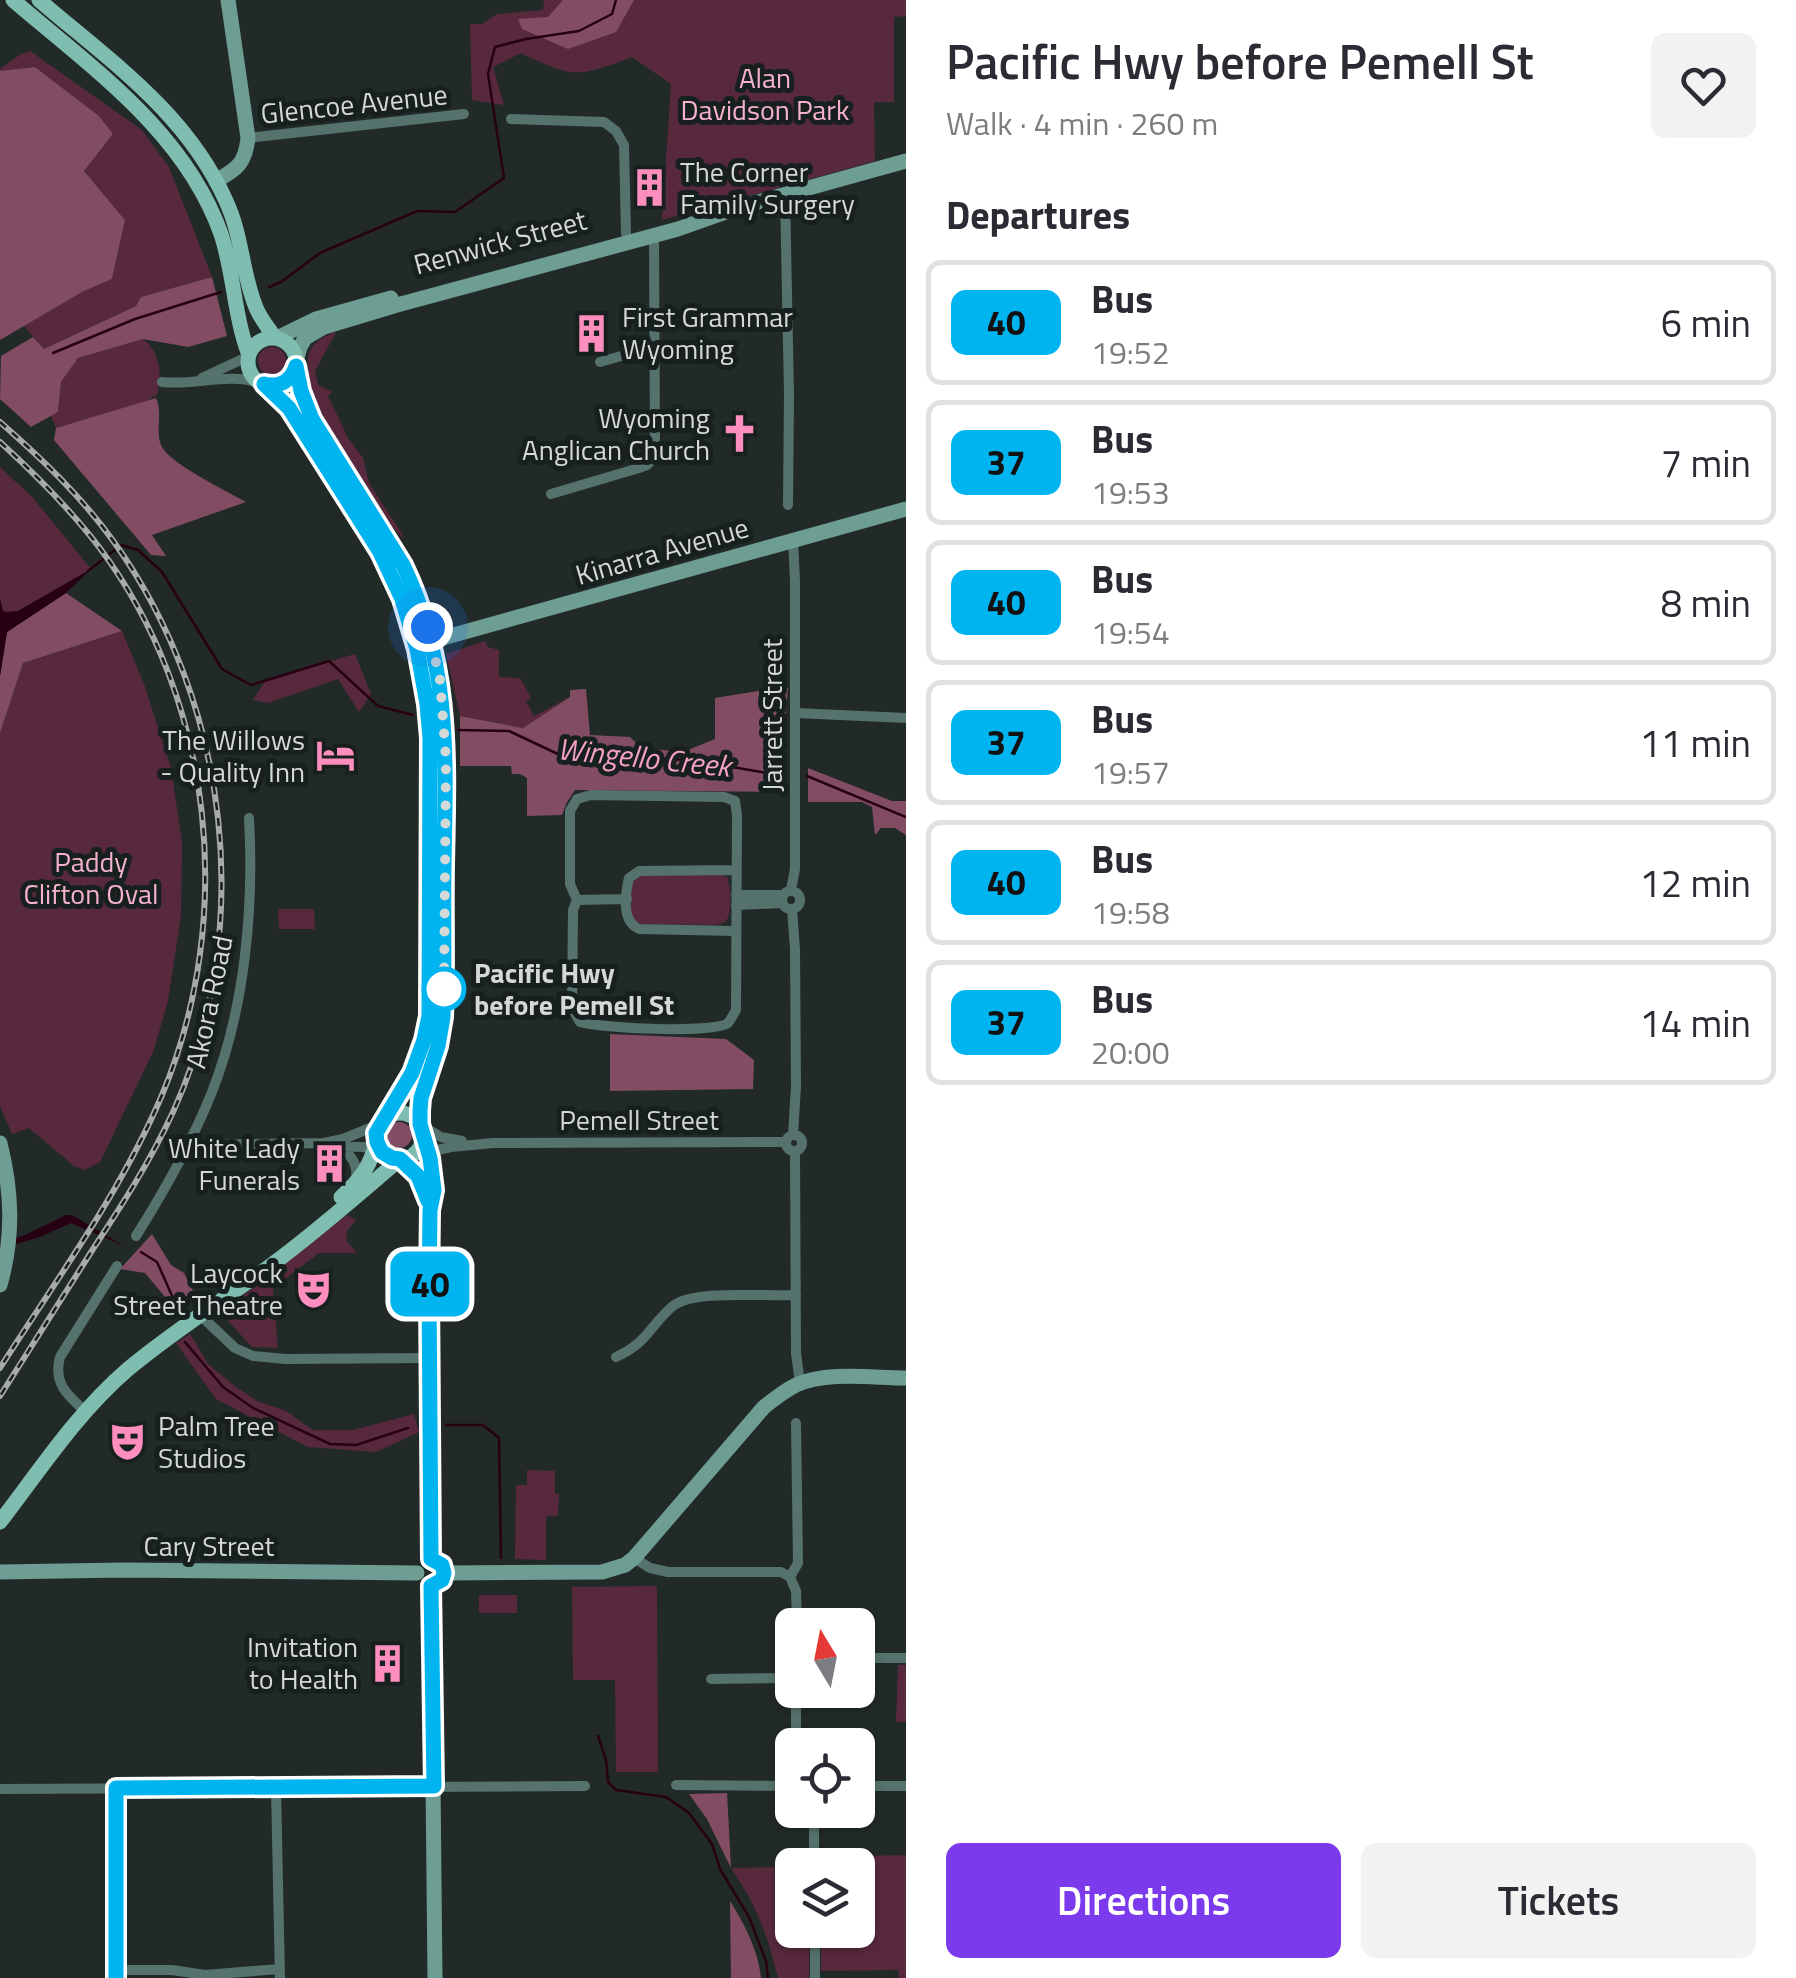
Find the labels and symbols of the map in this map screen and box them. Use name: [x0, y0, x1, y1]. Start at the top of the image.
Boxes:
park label: Alan Davidson Park: [681, 56, 849, 131]
street label: Glencoe Avenue: [258, 72, 449, 135]
place label: The Corner Family Surgery: [680, 150, 855, 225]
building icon: The Corner Family Surgery: [629, 167, 671, 209]
street label: Renwick Street: [409, 198, 591, 285]
place label: First Grammar Wyoming: [622, 295, 793, 370]
building icon: First Grammar Wyoming: [571, 312, 613, 354]
place label: Wyoming Anglican Church: [522, 396, 710, 471]
church icon: Wyoming Anglican Church: [719, 413, 761, 455]
street label: Kinarra Avenue: [570, 505, 753, 596]
your location: [403, 602, 453, 652]
street label: Jarrett Street: [750, 638, 793, 792]
place label: The Willows - Quality Inn: [160, 718, 305, 793]
water label: Wingello Creek: [555, 725, 736, 789]
hotel icon: The Willows - Quality Inn: [314, 735, 356, 777]
park label: Paddy Clifton Oval: [23, 840, 159, 915]
street label: Akora Road: [173, 931, 244, 1072]
place label: Pacific Hwy before Pemell St: [474, 951, 674, 1026]
marker: Pacific Hwy before Pemell St: [423, 968, 465, 1010]
street label: Pemell Street: [559, 1098, 719, 1141]
place label: White Lady Funerals: [168, 1126, 300, 1201]
building icon: White Lady Funerals: [309, 1143, 351, 1185]
place label: Laycock Street Theatre: [113, 1251, 283, 1326]
line badge: 40: [385, 1252, 475, 1316]
theatre icon: Laycock Street Theatre: [292, 1268, 334, 1310]
place label: Palm Tree Studios: [158, 1404, 275, 1479]
theatre icon: Palm Tree Studios: [107, 1421, 149, 1463]
street label: Cary Street: [144, 1524, 275, 1567]
north arrow: [775, 1608, 875, 1708]
place label: Invitation to Health: [247, 1625, 358, 1700]
building icon: Invitation to Health: [367, 1642, 409, 1684]

